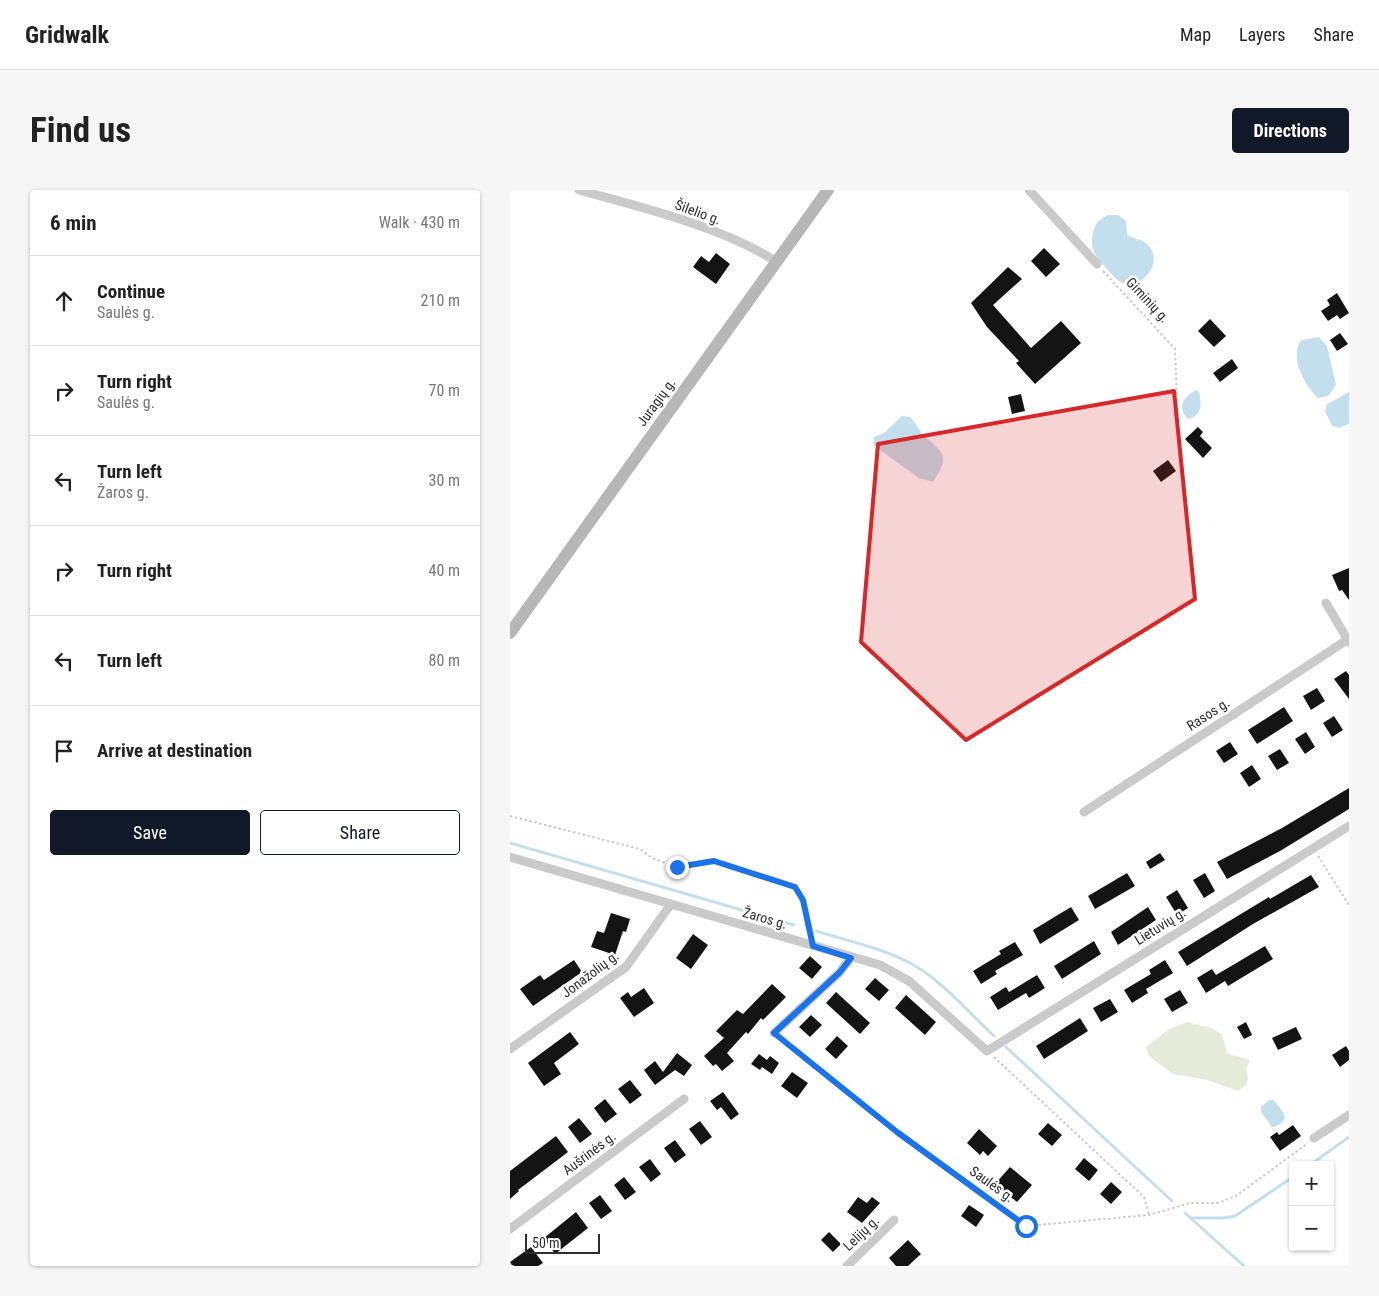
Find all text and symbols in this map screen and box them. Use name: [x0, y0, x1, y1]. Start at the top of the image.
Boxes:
text: Gridwalk: [25, 21, 109, 49]
text: Map: [1180, 24, 1211, 45]
text: Layers: [1239, 24, 1286, 45]
text: Share: [1314, 24, 1354, 45]
button: Directions: [1232, 108, 1349, 153]
text: Find us: [30, 110, 131, 151]
street label: Šilelio g.: [673, 195, 723, 228]
text: 6 min: [50, 211, 97, 235]
text: Walk · 430 m: [379, 213, 460, 232]
street label: Giminių g.: [1123, 274, 1173, 326]
text: Continue: [97, 280, 165, 303]
icon: ahead: [50, 287, 78, 315]
text: 210 m: [421, 291, 460, 310]
text: Saulės g.: [97, 303, 155, 322]
text: Turn right: [97, 370, 172, 393]
street label: Juragių g.: [633, 375, 679, 429]
icon: right: [50, 377, 78, 405]
text: 70 m: [428, 381, 460, 400]
text: Saulės g.: [97, 393, 155, 412]
text: Turn left: [97, 460, 162, 483]
icon: left: [50, 467, 78, 495]
text: 30 m: [428, 471, 460, 490]
text: Žaros g.: [97, 483, 149, 502]
icon: right: [50, 557, 78, 585]
text: Turn right: [97, 559, 172, 582]
text: 40 m: [428, 561, 460, 580]
icon: left: [50, 647, 78, 675]
text: Turn left: [97, 649, 162, 672]
text: 80 m: [428, 651, 460, 670]
street label: Rasos g.: [1184, 694, 1232, 734]
icon: arrive: [50, 737, 78, 765]
text: Arrive at destination: [97, 739, 252, 762]
button: Save: [50, 810, 250, 855]
button: Share: [260, 810, 460, 855]
route end: [666, 856, 689, 879]
street label: Žaros g.: [741, 903, 789, 932]
street label: Lietuvių g.: [1132, 904, 1188, 948]
street label: Jonažolių g.: [558, 947, 622, 1001]
street label: Aušrinės g.: [559, 1128, 619, 1178]
map controls: [1289, 1161, 1334, 1251]
button: +: [1289, 1161, 1334, 1206]
street label: Saulės g.: [967, 1163, 1017, 1205]
button: −: [1289, 1206, 1334, 1251]
street label: Lelijų g.: [840, 1212, 882, 1254]
route start: [1015, 1215, 1038, 1238]
scale bar: [525, 1231, 600, 1254]
text: 50 m: [532, 1235, 560, 1251]

